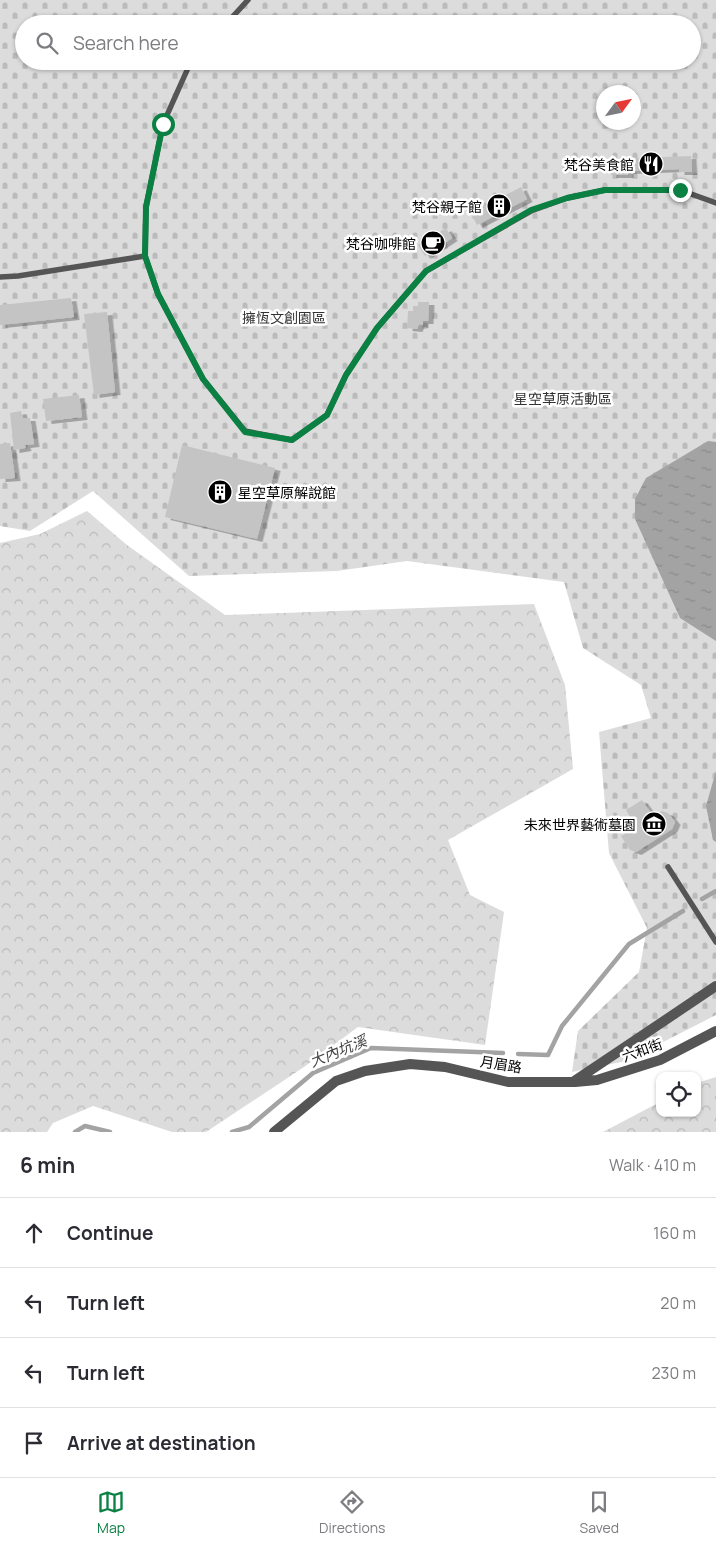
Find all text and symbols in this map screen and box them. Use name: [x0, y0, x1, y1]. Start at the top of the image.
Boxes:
search box: [15, 15, 701, 70]
icon: search: [33, 29, 61, 57]
text: Search here: [73, 30, 179, 56]
north arrow: [596, 85, 641, 130]
route start: [152, 113, 175, 136]
restaurant icon: 梵谷美食館: [638, 151, 664, 177]
place label: 梵谷美食館: [564, 155, 634, 174]
route end: [669, 179, 692, 202]
building icon: 梵谷親子館: [486, 193, 512, 219]
place label: 梵谷親子館: [412, 197, 482, 216]
cafe icon: 梵谷咖啡館: [420, 230, 446, 256]
place label: 梵谷咖啡館: [346, 234, 416, 253]
park label: 擁恆文創園區: [242, 308, 326, 327]
park label: 星空草原活動區: [514, 389, 612, 408]
building icon: 星空草原解說館: [207, 479, 233, 505]
place label: 星空草原解說館: [238, 483, 336, 502]
museum icon: 未來世界藝術墓園: [641, 811, 667, 837]
place label: 未來世界藝術墓園: [524, 815, 636, 834]
water label: 大內坑溪: [306, 1029, 372, 1072]
street label: 六和街: [619, 1034, 665, 1066]
street label: 月眉路: [479, 1051, 523, 1077]
map controls: [656, 1072, 701, 1117]
button: locate: [656, 1072, 701, 1117]
text: 6 min: [20, 1151, 75, 1179]
text: Walk · 410 m: [609, 1154, 696, 1176]
icon: ahead: [20, 1219, 48, 1247]
text: Continue: [67, 1220, 153, 1246]
text: 160 m: [653, 1222, 696, 1244]
icon: left: [20, 1289, 48, 1317]
text: Turn left: [67, 1290, 145, 1316]
text: 20 m: [660, 1292, 696, 1314]
icon: left: [20, 1359, 48, 1387]
text: Turn left: [67, 1360, 145, 1386]
text: 230 m: [652, 1362, 696, 1384]
icon: arrive: [20, 1429, 48, 1457]
text: Arrive at destination: [67, 1430, 256, 1456]
tab: Map: [97, 1488, 125, 1537]
tab: Directions: [319, 1488, 385, 1537]
tab: Saved: [580, 1488, 619, 1537]

